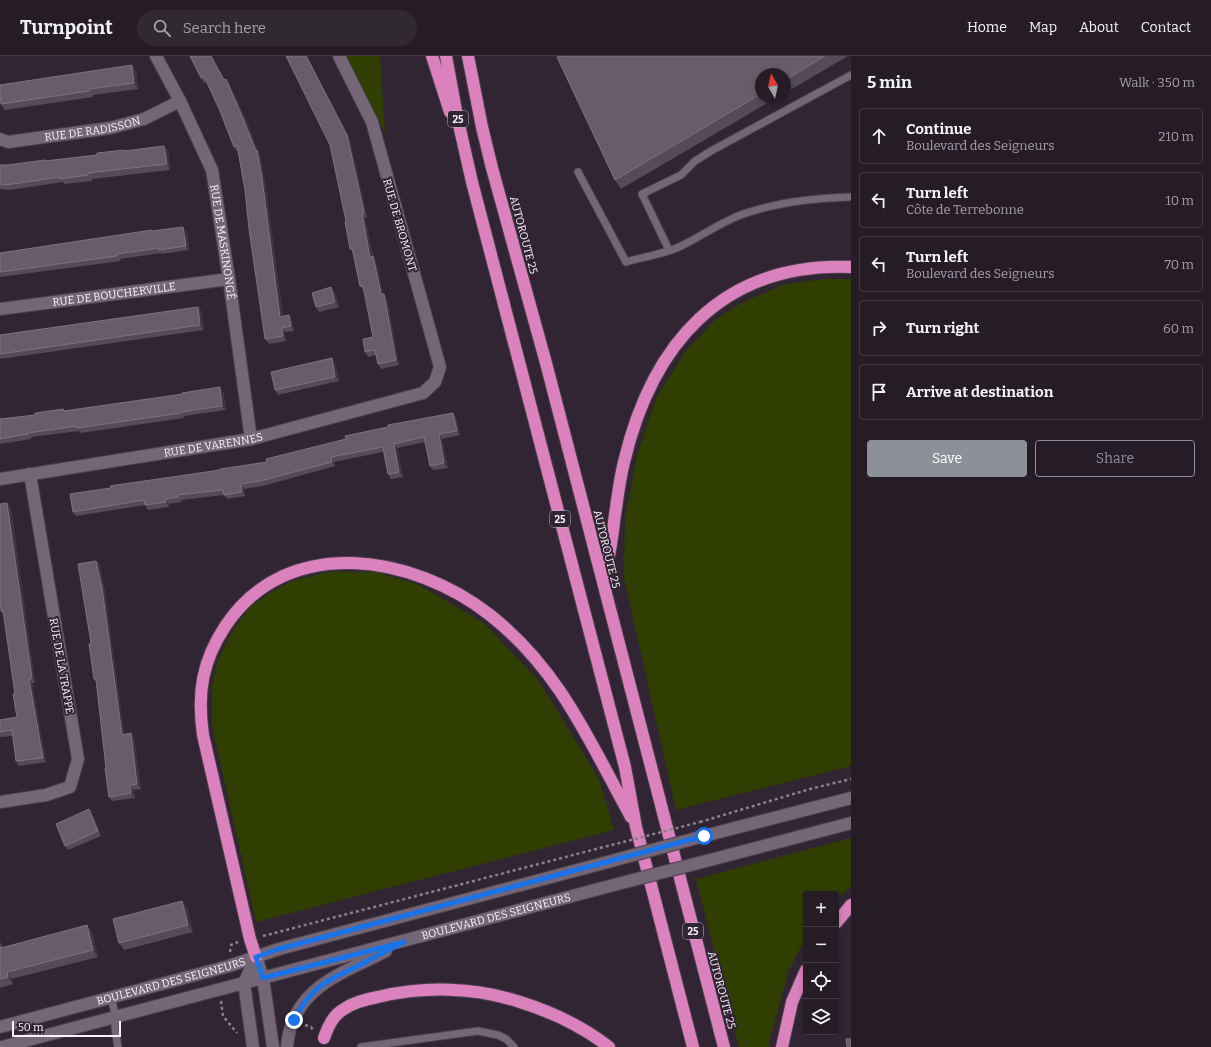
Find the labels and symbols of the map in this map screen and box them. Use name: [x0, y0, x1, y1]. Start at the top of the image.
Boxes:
north arrow: [755, 68, 791, 104]
road number: 25: [448, 111, 468, 127]
street label: RUE DE RADISSON: [44, 114, 142, 144]
street label: RUE DE BROMONT: [380, 177, 419, 274]
street label: RUE DE MASKINONGÉ: [207, 184, 239, 301]
street label: AUTOROUTE 25: [507, 195, 540, 276]
street label: RUE DE BOUCHERVILLE: [52, 280, 177, 309]
street label: RUE DE VARENNES: [163, 430, 264, 460]
street label: AUTOROUTE 25: [591, 509, 623, 590]
road number: 25: [550, 511, 570, 527]
street label: RUE DE LA TRAPPE: [47, 617, 76, 715]
route start: [695, 827, 713, 845]
street label: BOULEVARD DES SEIGNEURS: [420, 891, 572, 943]
road number: 25: [683, 923, 703, 939]
street label: AUTOROUTE 25: [705, 950, 738, 1031]
street label: BOULEVARD DES SEIGNEURS: [95, 955, 247, 1008]
route end: [285, 1011, 303, 1029]
scale bar: [12, 1019, 121, 1038]

